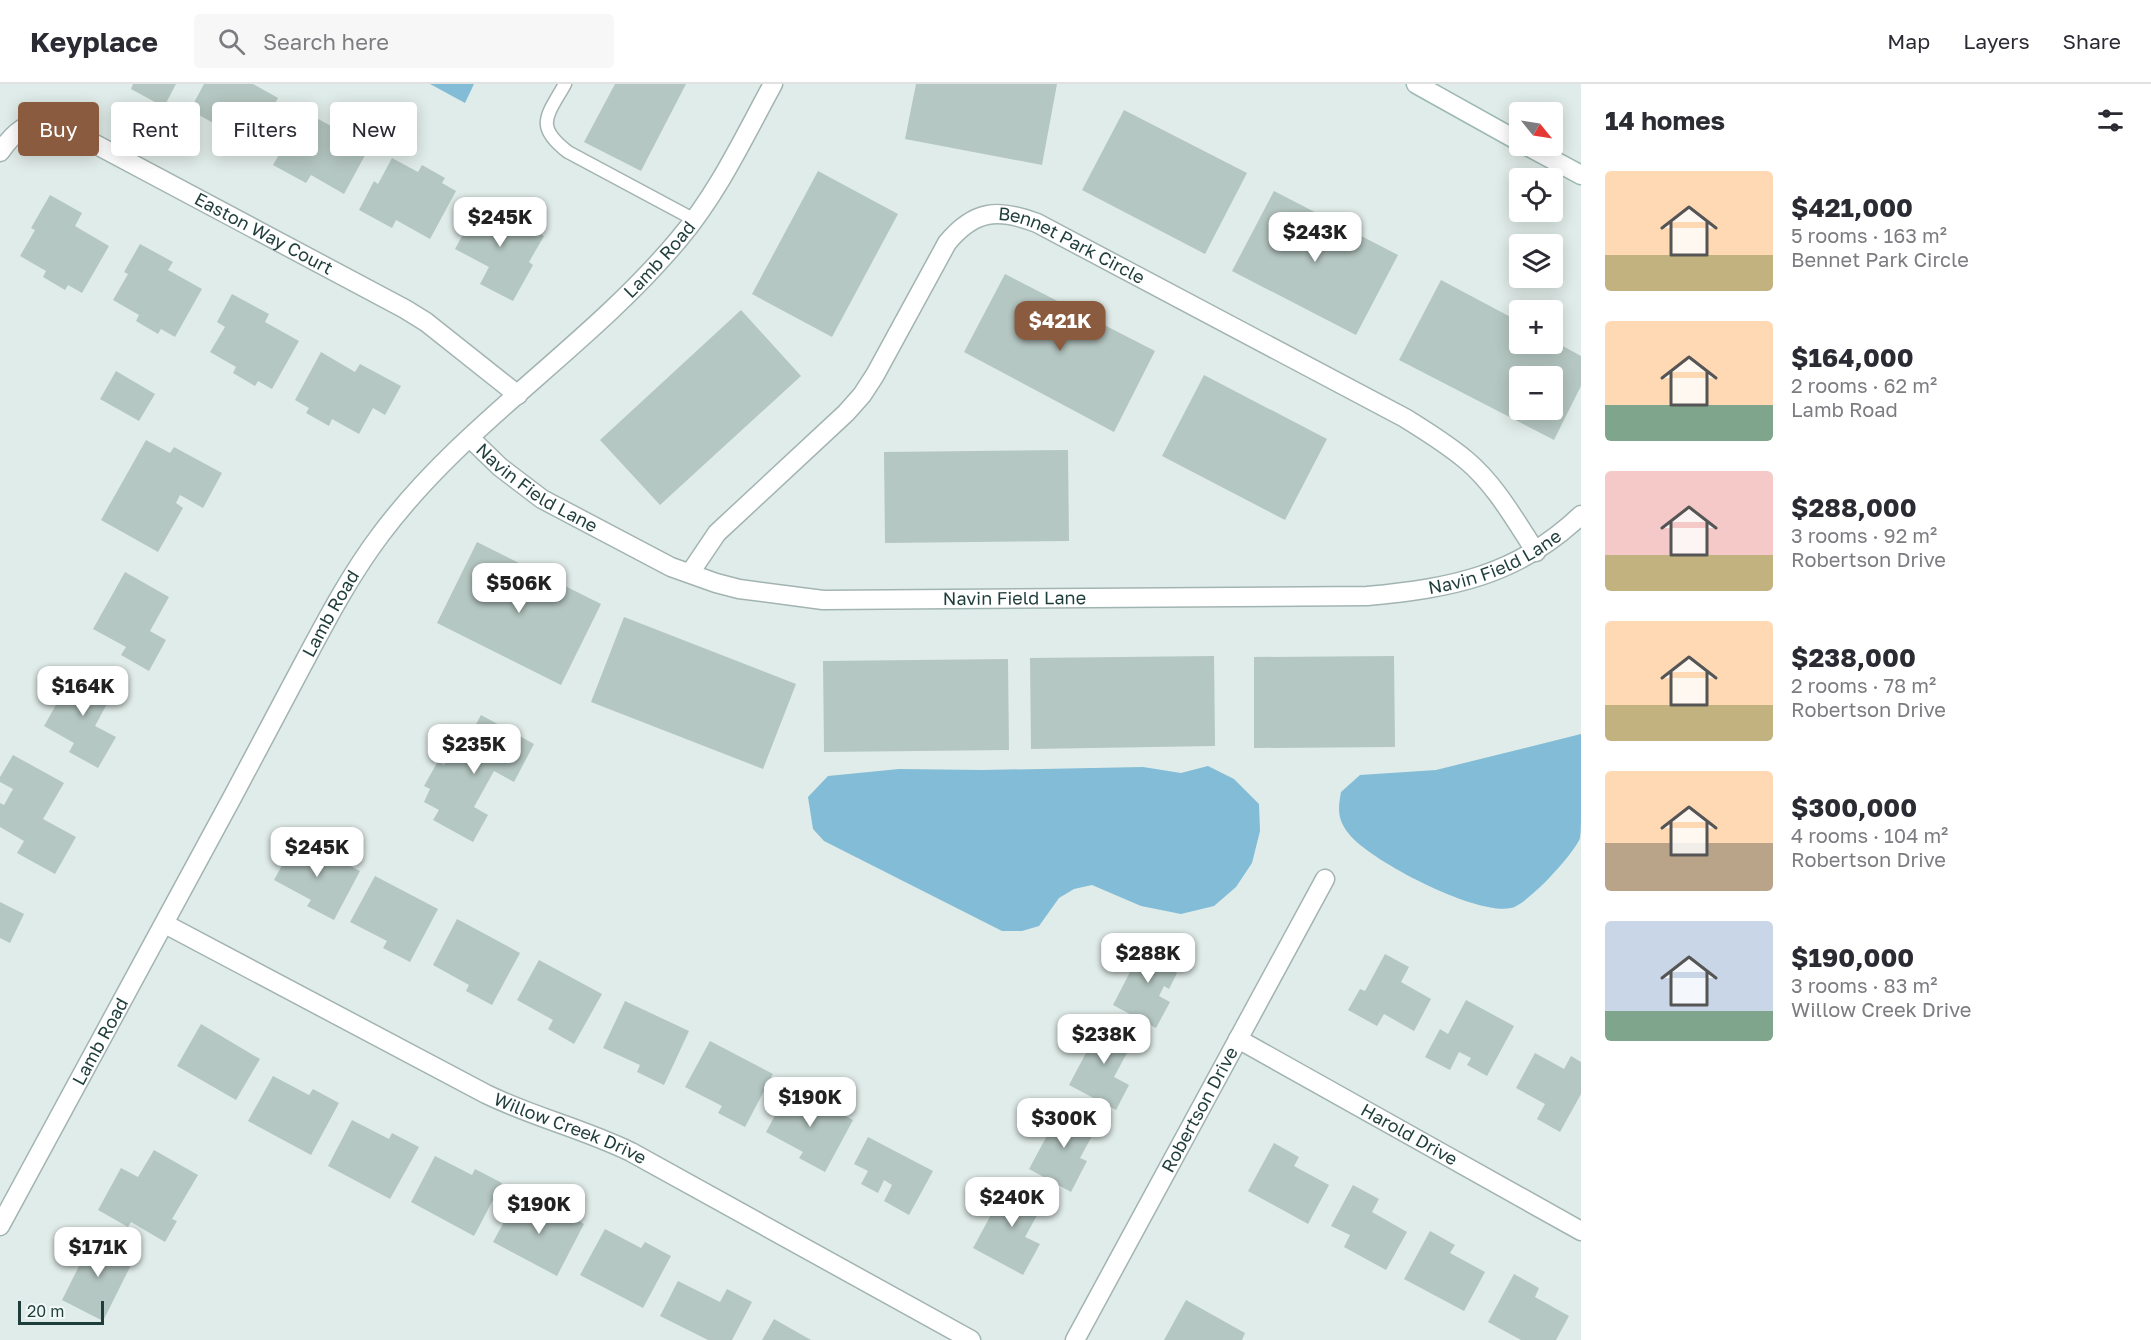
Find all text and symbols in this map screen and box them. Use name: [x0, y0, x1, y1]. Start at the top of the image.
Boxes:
search box: [194, 14, 614, 68]
text: Keyplace: [30, 25, 158, 58]
icon: search: [215, 25, 248, 58]
text: Search here: [263, 28, 389, 55]
text: Map: [1887, 28, 1930, 54]
text: Layers: [1963, 28, 2030, 54]
text: Share: [2063, 28, 2121, 54]
chip: Buy: [18, 102, 99, 156]
chip: Rent: [111, 102, 200, 156]
chip: Filters: [212, 102, 318, 156]
chip: New: [330, 102, 417, 156]
north arrow: [1509, 102, 1563, 156]
map controls: [1509, 102, 1563, 420]
icon: filters: [2094, 104, 2127, 137]
text: 14 homes: [1605, 105, 1725, 136]
button: locate: [1509, 168, 1563, 222]
street label: Easton Way Court: [191, 187, 337, 279]
text: $421,000: [1791, 192, 1913, 223]
icon: home: [1653, 195, 1725, 267]
pin: $245K: [458, 197, 542, 248]
street label: Bennet Park Circle: [997, 202, 1149, 288]
text: $245K: [468, 204, 532, 228]
pin: $243K: [1273, 212, 1357, 263]
street label: Lamb Road: [619, 216, 699, 302]
text: $243K: [1283, 219, 1347, 243]
text: 5 rooms · 163 m²: [1791, 223, 1947, 247]
button: layers: [1509, 234, 1563, 288]
text: Bennet Park Circle: [1791, 247, 1969, 271]
button: +: [1509, 300, 1563, 354]
pin: $421K: [1018, 301, 1102, 352]
text: $421K: [1029, 308, 1091, 332]
text: $164,000: [1791, 342, 1914, 373]
icon: home: [1653, 345, 1725, 417]
button: −: [1509, 366, 1563, 420]
text: 2 rooms · 62 m²: [1791, 373, 1937, 397]
text: Lamb Road: [1791, 397, 1898, 421]
street label: Navin Field Lane: [472, 438, 602, 536]
text: $288,000: [1791, 492, 1917, 523]
icon: home: [1653, 495, 1725, 567]
text: 3 rooms · 92 m²: [1791, 523, 1937, 547]
street label: Navin Field Lane: [1426, 524, 1565, 598]
text: Robertson Drive: [1791, 547, 1946, 571]
pin: $506K: [477, 563, 561, 614]
street label: Lamb Road: [297, 566, 363, 660]
text: $506K: [486, 570, 552, 594]
street label: Navin Field Lane: [943, 586, 1086, 609]
text: $238,000: [1791, 642, 1916, 673]
icon: home: [1653, 645, 1725, 717]
pin: $164K: [41, 666, 125, 717]
text: $164K: [51, 673, 115, 697]
text: 2 rooms · 78 m²: [1791, 673, 1936, 697]
text: Robertson Drive: [1791, 697, 1946, 721]
pin: $235K: [432, 724, 516, 775]
text: $235K: [442, 731, 506, 755]
text: $300,000: [1791, 792, 1917, 823]
icon: home: [1653, 795, 1725, 867]
text: 4 rooms · 104 m²: [1791, 823, 1948, 847]
pin: $245K: [275, 827, 359, 878]
text: $245K: [285, 834, 349, 858]
text: Robertson Drive: [1791, 847, 1946, 871]
pin: $288K: [1106, 933, 1190, 984]
text: $288K: [1115, 940, 1181, 964]
text: $190,000: [1791, 942, 1914, 973]
icon: home: [1653, 945, 1725, 1017]
text: 3 rooms · 83 m²: [1791, 973, 1937, 997]
street label: Lamb Road: [67, 994, 132, 1089]
text: Willow Creek Drive: [1791, 997, 1971, 1021]
pin: $238K: [1062, 1014, 1146, 1065]
text: $238K: [1071, 1021, 1137, 1045]
street label: Robertson Drive: [1156, 1043, 1242, 1176]
pin: $190K: [768, 1077, 852, 1128]
text: $190K: [778, 1084, 842, 1108]
street label: Willow Creek Drive: [491, 1087, 651, 1168]
pin: $300K: [1022, 1098, 1106, 1149]
street label: Harold Drive: [1357, 1098, 1462, 1170]
text: $300K: [1031, 1105, 1097, 1129]
pin: $240K: [970, 1177, 1054, 1228]
pin: $190K: [497, 1184, 581, 1235]
text: $240K: [979, 1184, 1045, 1208]
text: $190K: [507, 1191, 571, 1215]
pin: $171K: [56, 1227, 140, 1278]
text: $171K: [68, 1234, 128, 1258]
scale bar: [18, 1298, 104, 1326]
text: 20 m: [27, 1301, 64, 1321]

